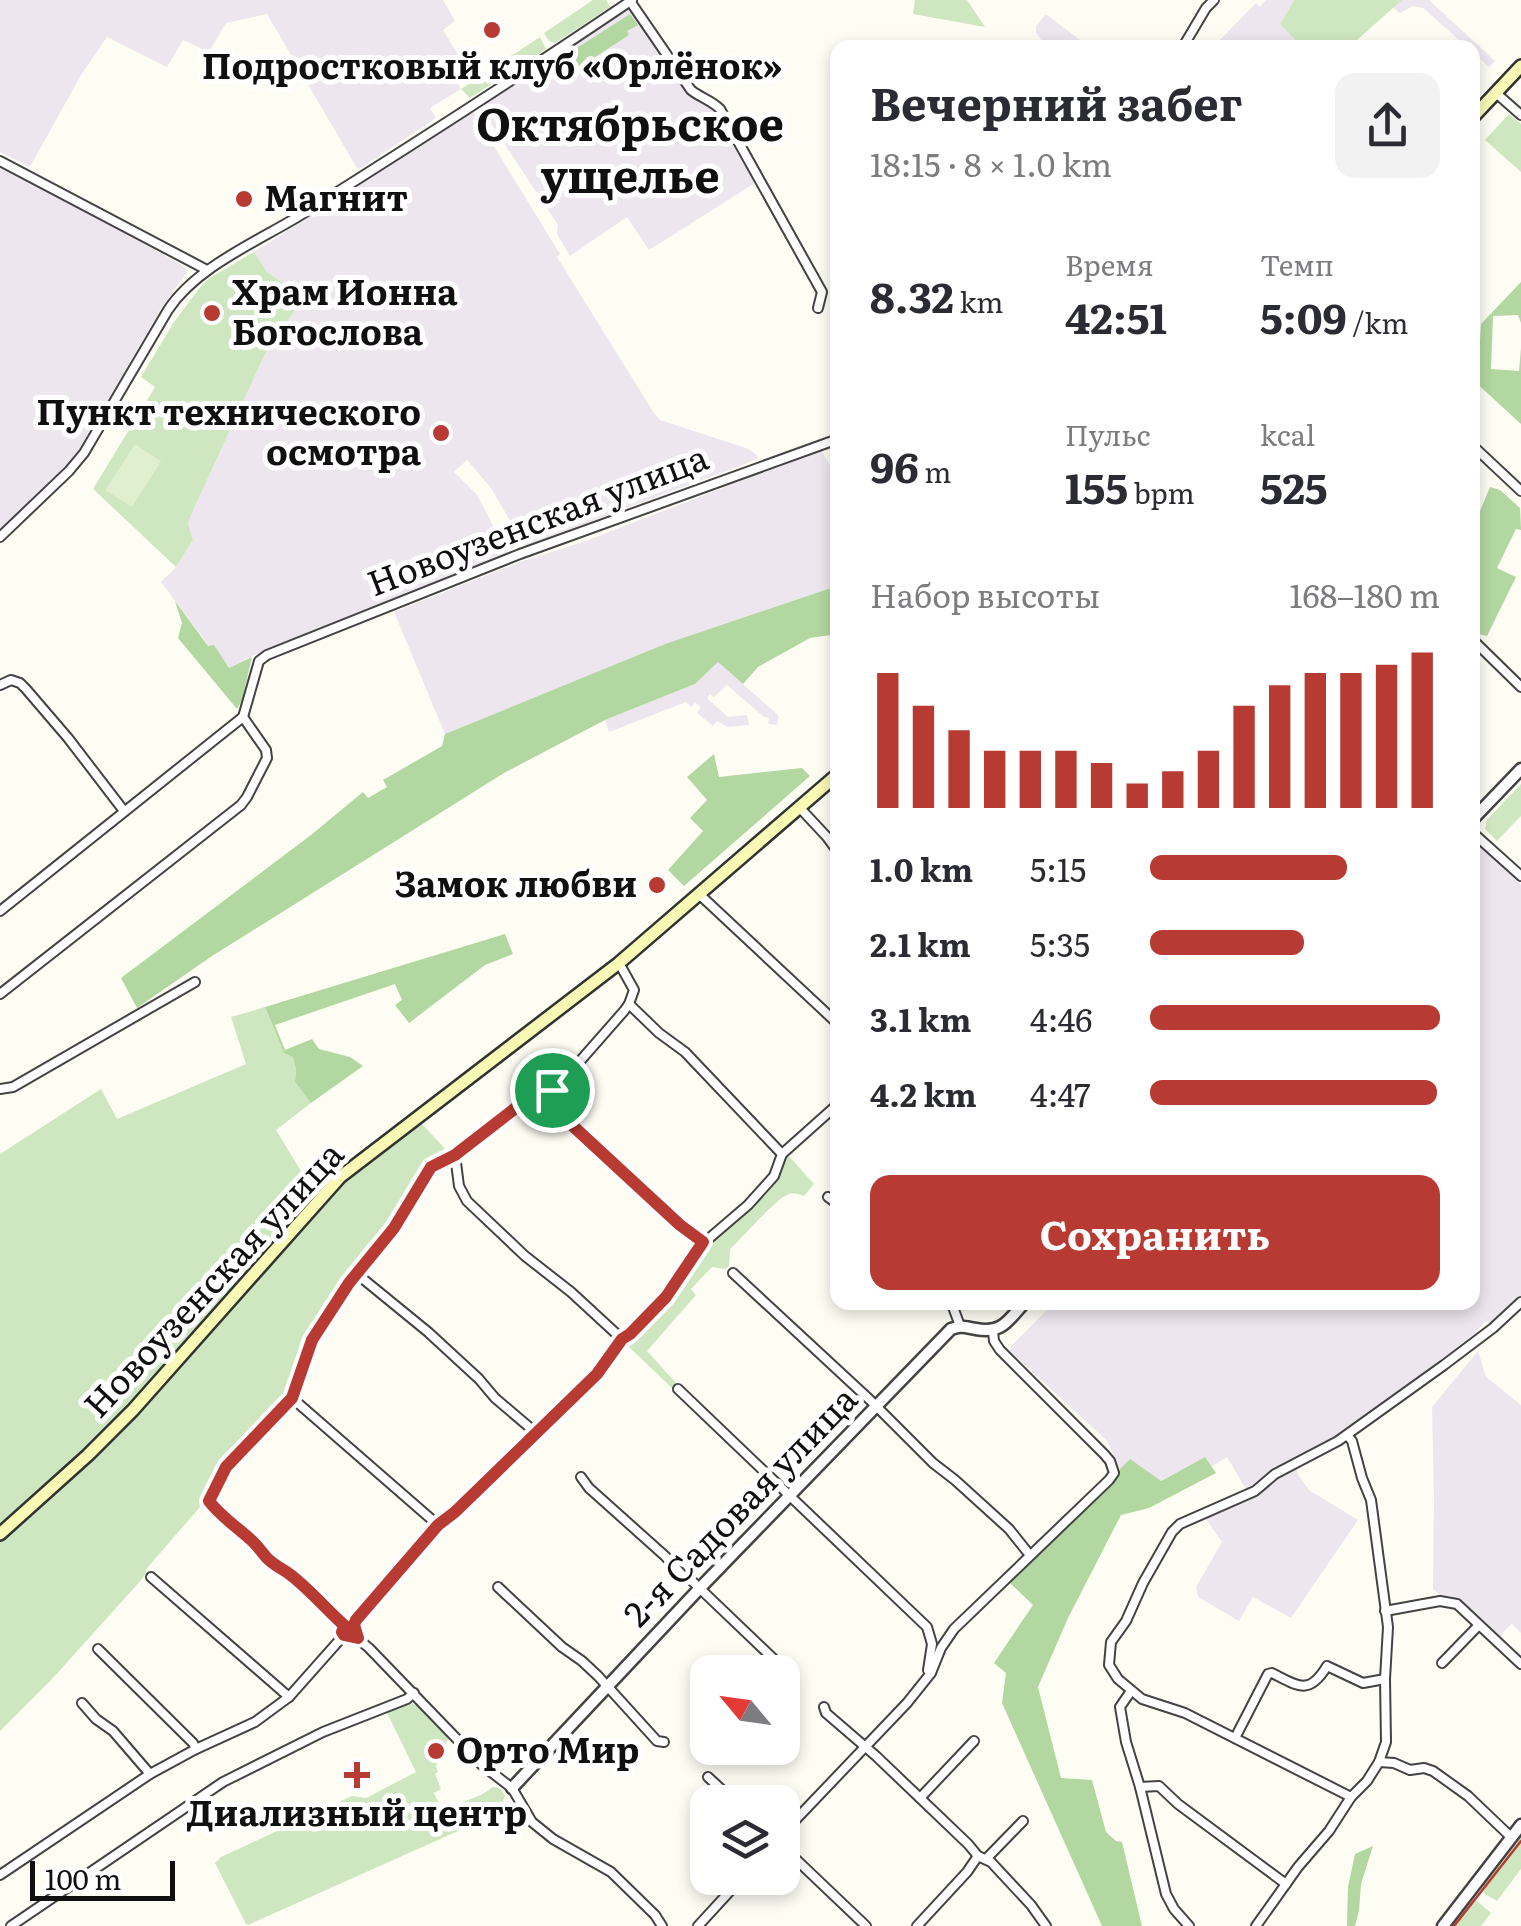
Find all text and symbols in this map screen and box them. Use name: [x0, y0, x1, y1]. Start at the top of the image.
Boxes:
marker: Подростковый клуб «Орлёнок»: [481, 19, 503, 41]
place label: Подростковый клуб «Орлёнок»: [202, 38, 782, 90]
text: Вечерний забег: [870, 68, 1242, 135]
button: share: [1335, 73, 1440, 178]
district label: Октябрьское ущелье: [476, 88, 784, 207]
text: 18:15 · 8 × 1.0 km: [870, 139, 1112, 187]
place label: Магнит: [264, 170, 408, 222]
marker: Магнит: [233, 188, 255, 210]
text: Время: [1065, 243, 1154, 285]
text: Темп: [1260, 243, 1334, 285]
place label: Храм Ионна Богослова: [232, 264, 458, 356]
text: 8.32: [870, 264, 954, 326]
text: km: [954, 280, 1004, 322]
text: 42:51: [1065, 285, 1167, 347]
text: 5:09: [1260, 285, 1347, 347]
text: /km: [1347, 301, 1408, 343]
marker: Храм Ионна Богослова: [201, 302, 223, 324]
place label: Пункт технического осмотра: [36, 384, 422, 476]
text: Пульс: [1065, 413, 1150, 455]
text: kcal: [1260, 413, 1315, 455]
marker: Пункт технического осмотра: [430, 422, 452, 444]
street label: Новоузенская улица: [359, 429, 715, 607]
text: 96: [870, 434, 919, 496]
text: m: [919, 450, 952, 492]
text: 155: [1065, 455, 1128, 517]
text: 525: [1260, 455, 1328, 517]
text: bpm: [1128, 471, 1195, 513]
text: Набор высоты: [870, 570, 1100, 618]
text: 168–180 m: [1290, 570, 1440, 618]
text: 1.0 km: [870, 844, 973, 892]
text: 5:15: [1030, 844, 1086, 892]
place label: Замок любви: [394, 856, 637, 908]
marker: Замок любви: [646, 874, 668, 896]
text: 2.1 km: [870, 919, 971, 967]
text: 5:35: [1030, 919, 1090, 967]
text: 3.1 km: [870, 994, 971, 1042]
text: 4:46: [1030, 994, 1092, 1042]
pin: [510, 1048, 595, 1133]
icon: arrive: [525, 1063, 580, 1118]
text: 4.2 km: [870, 1069, 977, 1117]
text: 4:47: [1030, 1069, 1090, 1117]
street label: Новоузенская улица: [70, 1128, 354, 1428]
button: Сохранить: [870, 1175, 1440, 1290]
street label: 2-я Садовая улица: [610, 1373, 868, 1637]
north arrow: [690, 1655, 800, 1765]
map controls: [690, 1655, 800, 1895]
place label: Орто Мир: [456, 1722, 639, 1774]
marker: Орто Мир: [425, 1740, 447, 1762]
marker: Диализный центр: [344, 1762, 370, 1788]
place label: Диализный центр: [187, 1785, 527, 1837]
button: layers: [690, 1785, 800, 1895]
scale bar: [30, 1856, 175, 1900]
text: 100 m: [45, 1857, 122, 1899]

